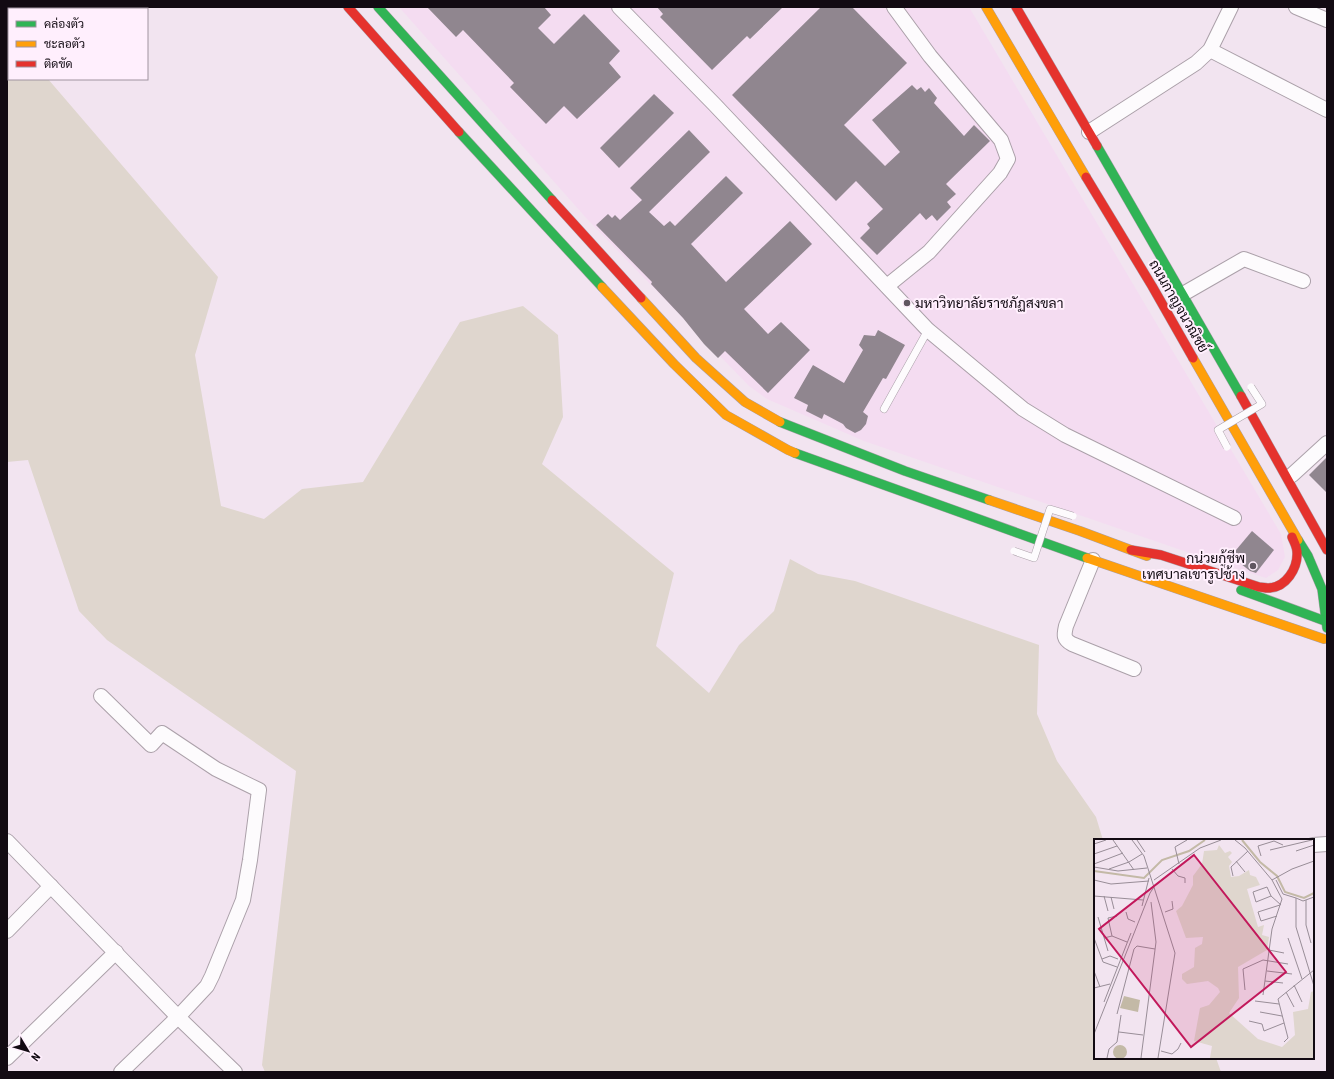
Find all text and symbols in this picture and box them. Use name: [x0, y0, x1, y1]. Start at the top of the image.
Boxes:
legend: [8, 8, 148, 80]
text: คล่องตัว: [44, 17, 84, 31]
text: ชะลอตัว: [44, 37, 85, 51]
text: ติดขัด: [44, 57, 73, 71]
street label: ถนนกาญจนวณิชย์: [1145, 256, 1213, 356]
place label: มหาวิทยาลัยราชภัฏสงขลา: [915, 295, 1064, 312]
marker: มหาวิทยาลัยราชภัฏสงขลา: [902, 298, 912, 308]
place label: กน่วยกู้ชีพ เทศบาลเขารูปช้าง: [1142, 549, 1245, 584]
marker: กน่วยกู้ชีพ เทศบาลเขารูปช้าง: [1248, 561, 1258, 571]
inset map: [1094, 839, 1314, 1059]
north arrow: [8, 1031, 48, 1071]
text: N: [28, 1050, 43, 1064]

